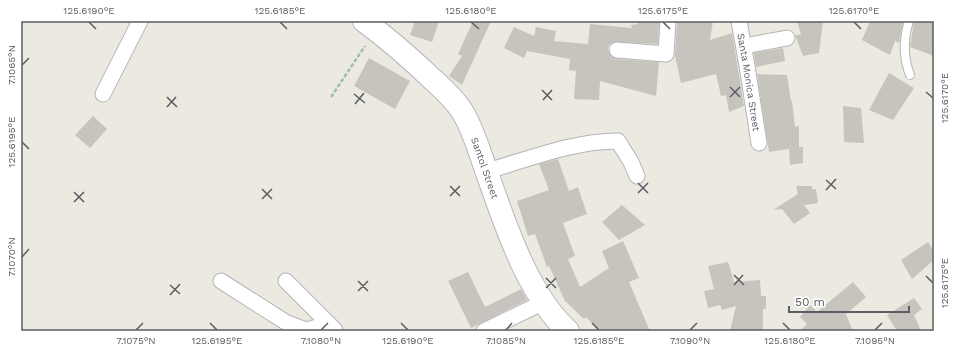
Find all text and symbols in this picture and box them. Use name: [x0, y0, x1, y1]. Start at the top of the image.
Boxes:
text: 125.6190°E: [63, 5, 115, 16]
text: 125.6185°E: [255, 5, 306, 16]
text: 125.6180°E: [445, 5, 497, 16]
text: 125.6175°E: [638, 5, 688, 16]
text: 125.6170°E: [829, 5, 879, 16]
street label: Santa Monica Street: [736, 32, 763, 133]
text: 7.1065°N: [6, 45, 17, 85]
text: 125.6170°E: [939, 73, 950, 123]
text: 125.6195°E: [6, 116, 17, 168]
street label: Santol Street: [469, 135, 501, 201]
text: 7.1070°N: [6, 237, 17, 277]
text: 125.6175°E: [939, 258, 950, 308]
scale bar: [789, 288, 909, 314]
text: 50 m: [795, 295, 825, 309]
text: 7.1075°N: [116, 335, 156, 346]
text: 125.6195°E: [191, 335, 243, 346]
text: 7.1080°N: [301, 335, 341, 346]
text: 125.6190°E: [382, 335, 434, 346]
text: 7.1085°N: [486, 335, 526, 346]
text: 125.6185°E: [574, 335, 625, 346]
text: 7.1090°N: [670, 335, 710, 346]
text: 125.6180°E: [764, 335, 816, 346]
text: 7.1095°N: [855, 335, 895, 346]

